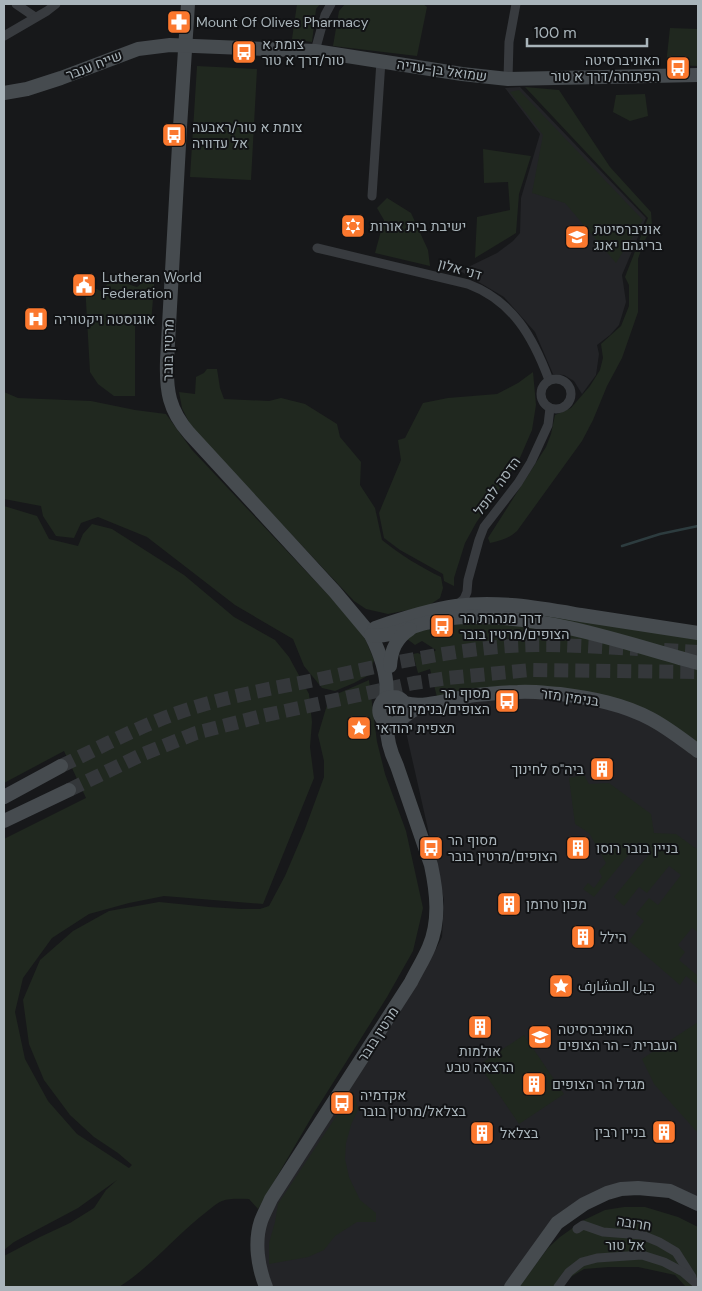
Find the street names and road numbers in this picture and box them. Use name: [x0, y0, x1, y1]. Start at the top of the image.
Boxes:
street label: שייח ענבר: [63, 46, 125, 84]
street label: שמואל בן-עדיה: [396, 55, 488, 85]
street label: דני אלון: [436, 254, 484, 284]
street label: מרטין בובר: [158, 319, 178, 381]
street label: הדסה למפל: [470, 453, 524, 519]
street label: בנימין מזר: [540, 684, 601, 710]
street label: מרטין בובר: [354, 1003, 402, 1065]
street label: חרובה: [615, 1211, 653, 1235]
street label: אל טור: [605, 1236, 645, 1254]

